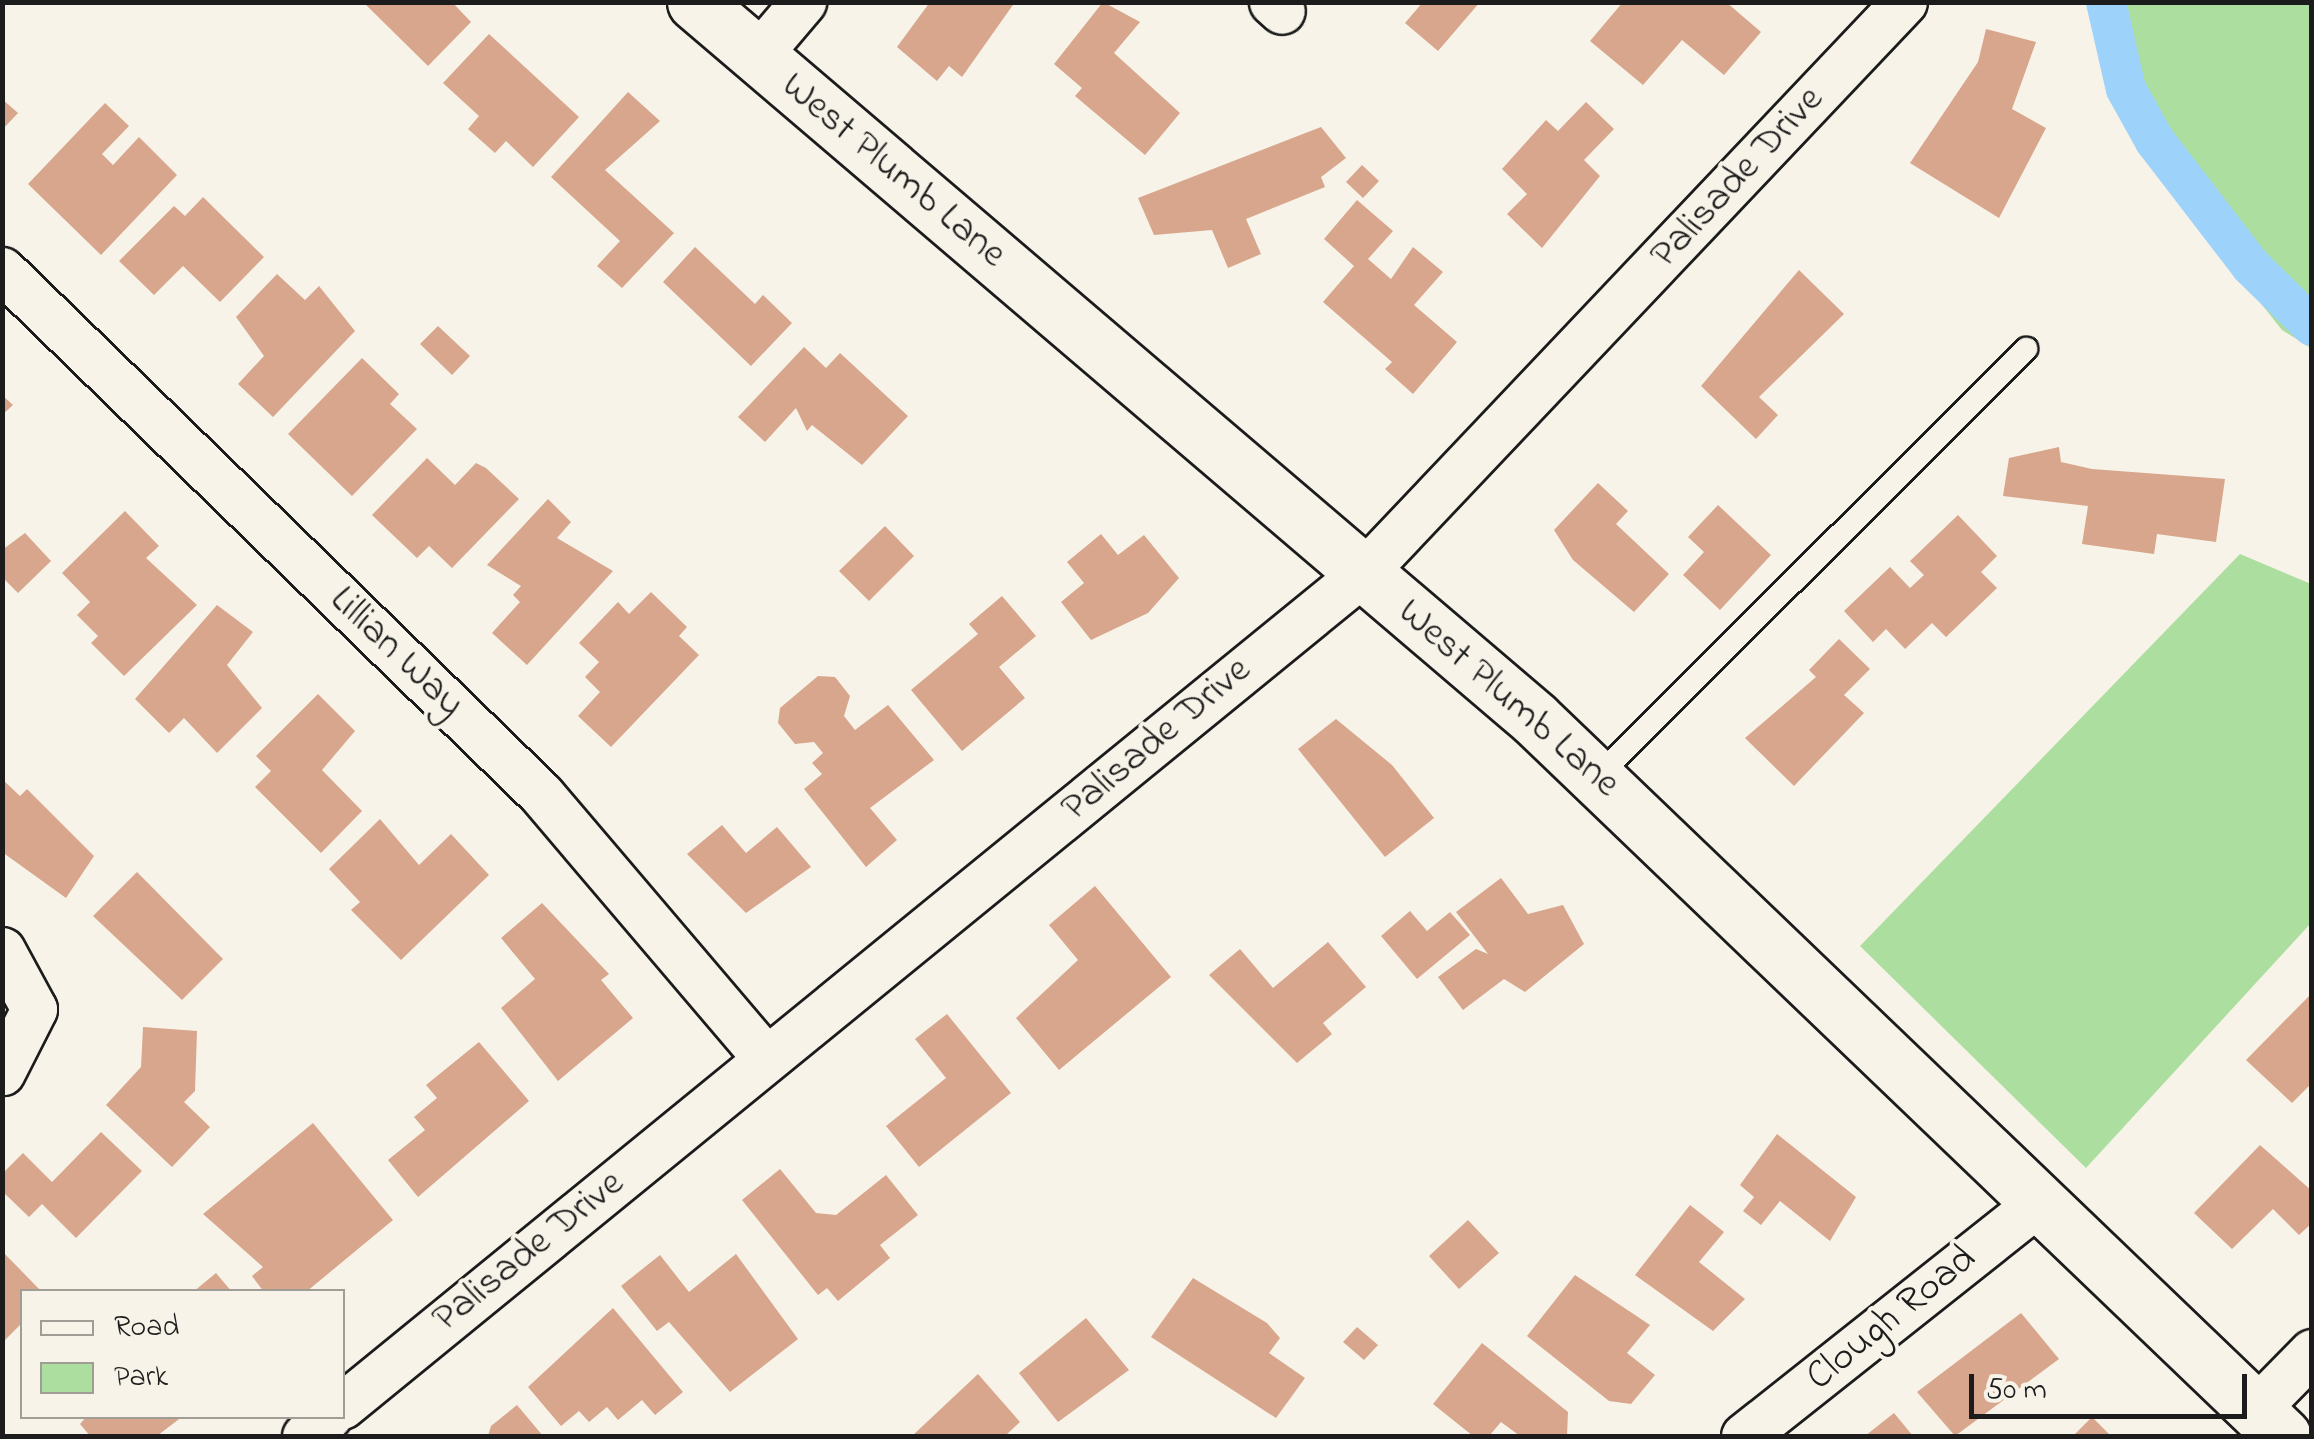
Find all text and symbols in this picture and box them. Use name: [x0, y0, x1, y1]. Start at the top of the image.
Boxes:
street label: West Plumb Lane: [771, 63, 1015, 279]
street label: Palisade Drive: [1641, 77, 1835, 279]
street label: Lillian Way: [319, 577, 473, 729]
street label: West Plumb Lane: [1387, 589, 1629, 809]
street label: Palisade Drive: [1053, 647, 1261, 833]
street label: Palisade Drive: [424, 1160, 634, 1344]
street label: Clough Road: [1797, 1236, 1987, 1402]
legend: [20, 1289, 345, 1419]
text: Road: [114, 1306, 179, 1350]
scale bar: [1974, 1354, 2252, 1416]
text: Park: [114, 1356, 168, 1400]
text: 50 m: [1986, 1369, 2047, 1413]

